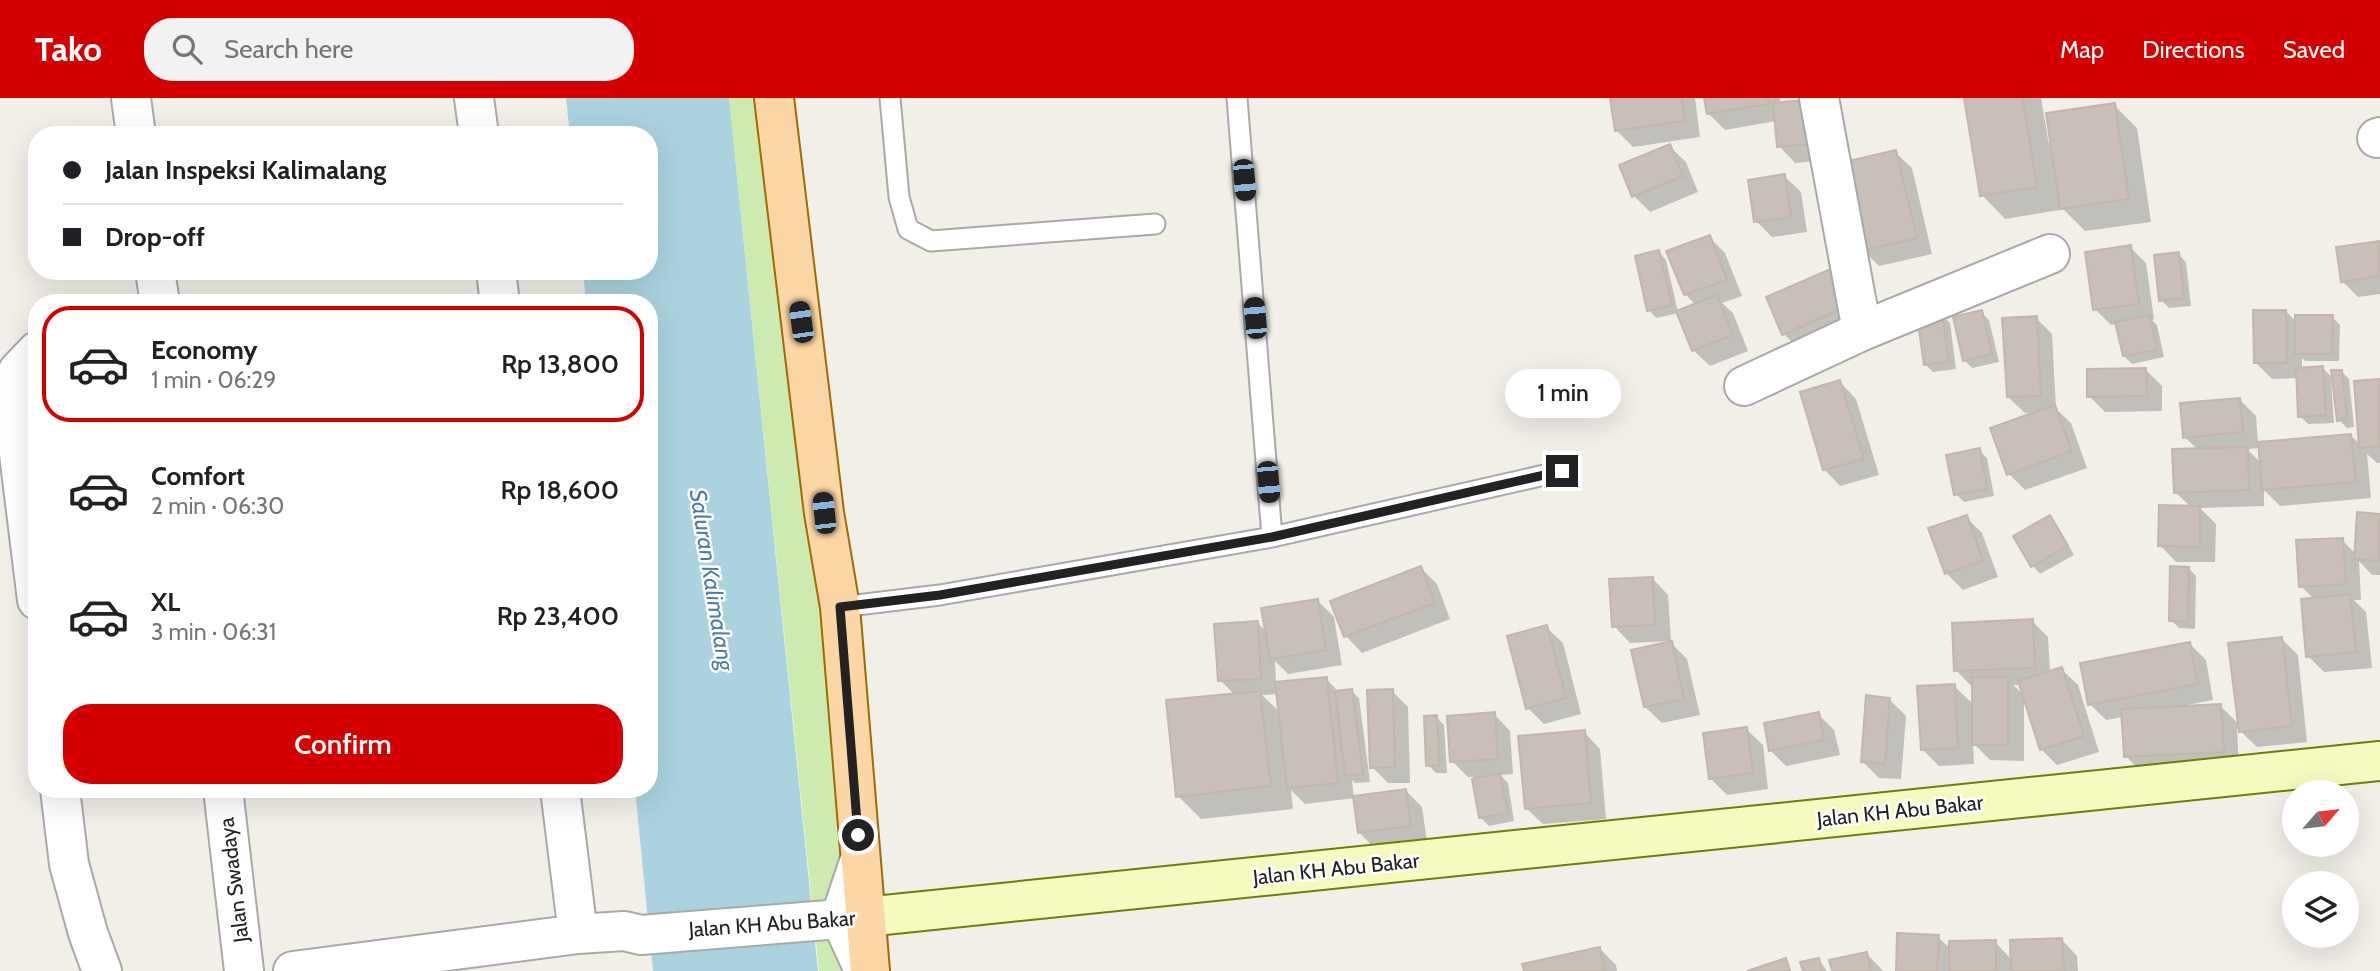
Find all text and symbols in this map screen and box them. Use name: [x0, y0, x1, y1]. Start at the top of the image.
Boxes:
search box: [144, 18, 634, 81]
text: Tako: [35, 29, 102, 69]
icon: search: [168, 30, 206, 68]
text: Search here: [224, 33, 353, 65]
text: Map: [2060, 35, 2104, 64]
text: Directions: [2142, 35, 2245, 64]
text: Saved: [2283, 35, 2345, 64]
text: Jalan Inspeksi Kalimalang: [105, 154, 386, 186]
car: [1232, 158, 1257, 202]
text: Drop-off: [105, 221, 205, 253]
car: [1243, 296, 1268, 340]
car: [788, 300, 815, 344]
icon: car: [67, 333, 130, 396]
text: Economy: [151, 334, 257, 366]
text: Rp 13,800: [501, 348, 619, 380]
text: 1 min · 06:29: [151, 366, 276, 394]
callout: 1 min: [1504, 370, 1620, 418]
text: 1 min: [1537, 379, 1589, 407]
route end: [1546, 455, 1578, 487]
icon: car: [67, 459, 130, 522]
text: Comfort: [151, 460, 245, 492]
car: [1256, 460, 1281, 504]
text: Rp 18,600: [501, 474, 619, 506]
water label: Saluran Kalimalang: [684, 487, 740, 674]
car: [812, 491, 837, 535]
text: 2 min · 06:30: [151, 492, 284, 520]
icon: car: [67, 585, 130, 648]
text: XL: [151, 586, 180, 618]
text: Rp 23,400: [497, 600, 619, 632]
text: 3 min · 06:31: [151, 618, 276, 646]
button: Confirm: [63, 704, 623, 784]
north arrow: [2282, 780, 2359, 858]
map controls: [2282, 780, 2359, 948]
street label: Jalan KH Abu Bakar: [1815, 789, 1985, 832]
street label: Jalan Swadaya: [213, 816, 254, 945]
route start: [842, 819, 874, 851]
street label: Jalan KH Abu Bakar: [1251, 847, 1421, 890]
button: layers: [2282, 871, 2359, 948]
street label: Jalan KH Abu Bakar: [687, 905, 857, 942]

